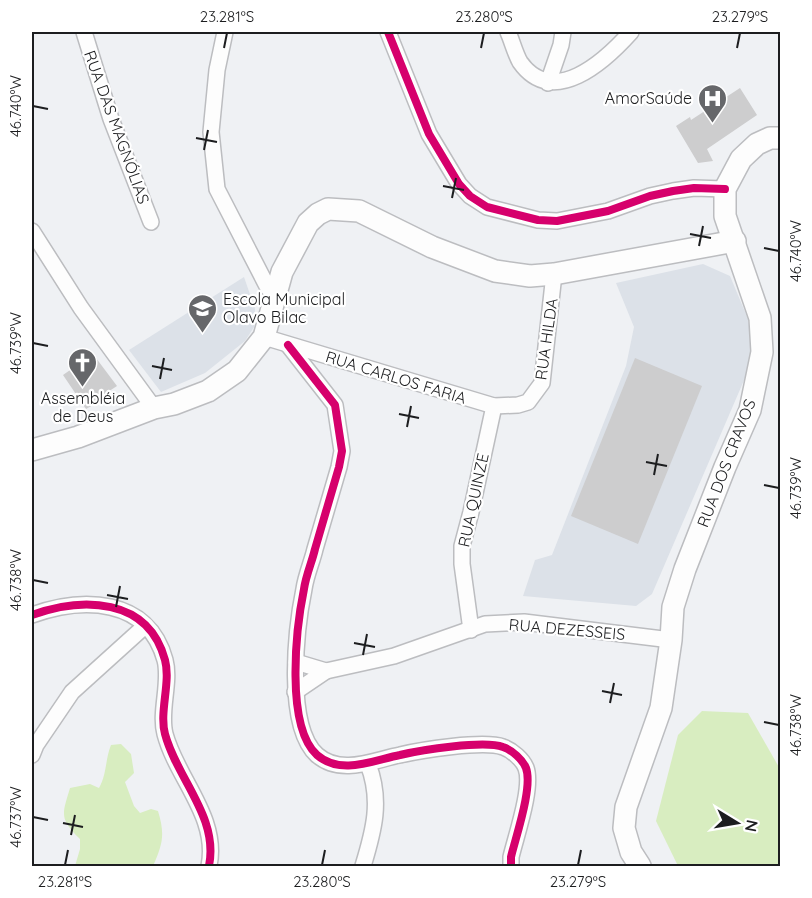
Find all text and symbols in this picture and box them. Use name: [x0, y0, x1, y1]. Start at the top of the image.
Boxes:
text: 23.281°S: [200, 7, 254, 26]
text: 23.280°S: [455, 7, 513, 26]
text: 23.279°S: [712, 7, 768, 26]
street label: RUA DAS MAGNÓLIAS: [80, 47, 154, 207]
text: 46.740°W: [6, 74, 25, 137]
hospital icon: AmorSaúde: [697, 82, 729, 124]
place label: AmorSaúde: [605, 88, 692, 108]
text: 46.740°W: [786, 219, 805, 282]
place label: Escola Municipal Olavo Bilac: [223, 289, 345, 327]
school or university icon: Escola Municipal Olavo Bilac: [186, 292, 218, 334]
street label: RUA HILDA: [530, 297, 562, 381]
text: 46.739°W: [6, 311, 25, 374]
church icon: Assembléia de Deus: [67, 346, 99, 388]
street label: RUA CARLOS FARIA: [323, 346, 469, 408]
place label: Assembléia de Deus: [41, 388, 125, 426]
street label: RUA DOS CRAVOS: [692, 396, 760, 530]
street label: RUA QUINZE: [453, 451, 493, 549]
text: 46.739°W: [786, 456, 805, 519]
text: 46.738°W: [6, 549, 25, 611]
street label: RUA DEZESSEIS: [508, 614, 626, 644]
text: 46.738°W: [786, 694, 805, 756]
text: 46.737°W: [6, 786, 25, 848]
north arrow: [707, 793, 767, 853]
text: N: [741, 818, 763, 834]
text: 23.281°S: [38, 872, 92, 891]
text: 23.280°S: [293, 872, 351, 891]
text: 23.279°S: [550, 872, 606, 891]

